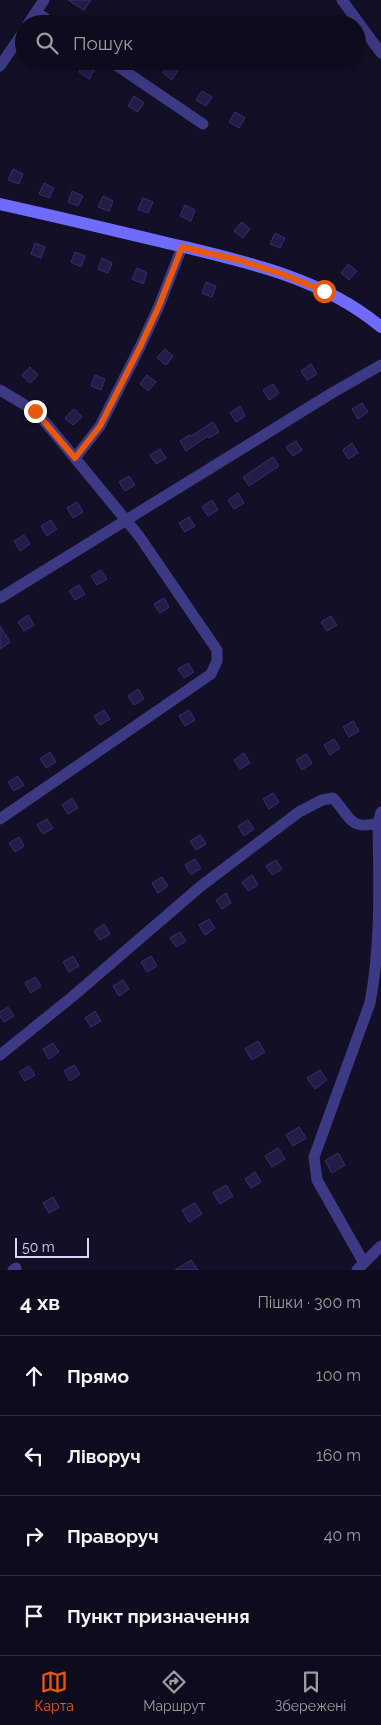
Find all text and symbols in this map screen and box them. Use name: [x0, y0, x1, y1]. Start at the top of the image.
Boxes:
search box: [15, 15, 366, 70]
icon: search: [33, 29, 61, 57]
text: Пошук: [73, 32, 133, 54]
route start: [313, 280, 336, 303]
route end: [24, 400, 47, 423]
scale bar: [15, 1235, 89, 1258]
text: 50 m: [22, 1239, 55, 1255]
text: 4 хв: [20, 1290, 60, 1315]
text: Пішки · 300 m: [257, 1293, 361, 1312]
icon: ahead: [20, 1362, 48, 1390]
text: Прямо: [67, 1365, 129, 1387]
text: 100 m: [316, 1366, 361, 1385]
icon: left: [20, 1442, 48, 1470]
text: Ліворуч: [67, 1445, 141, 1467]
text: 160 m: [316, 1446, 361, 1465]
icon: right: [20, 1522, 48, 1550]
text: Праворуч: [67, 1525, 159, 1547]
text: 40 m: [324, 1526, 361, 1545]
icon: arrive: [20, 1602, 48, 1630]
text: Пункт призначення: [67, 1605, 250, 1627]
tab: Карта: [35, 1668, 74, 1714]
tab: Маршрут: [143, 1668, 206, 1714]
tab: Збережені: [275, 1668, 346, 1714]

